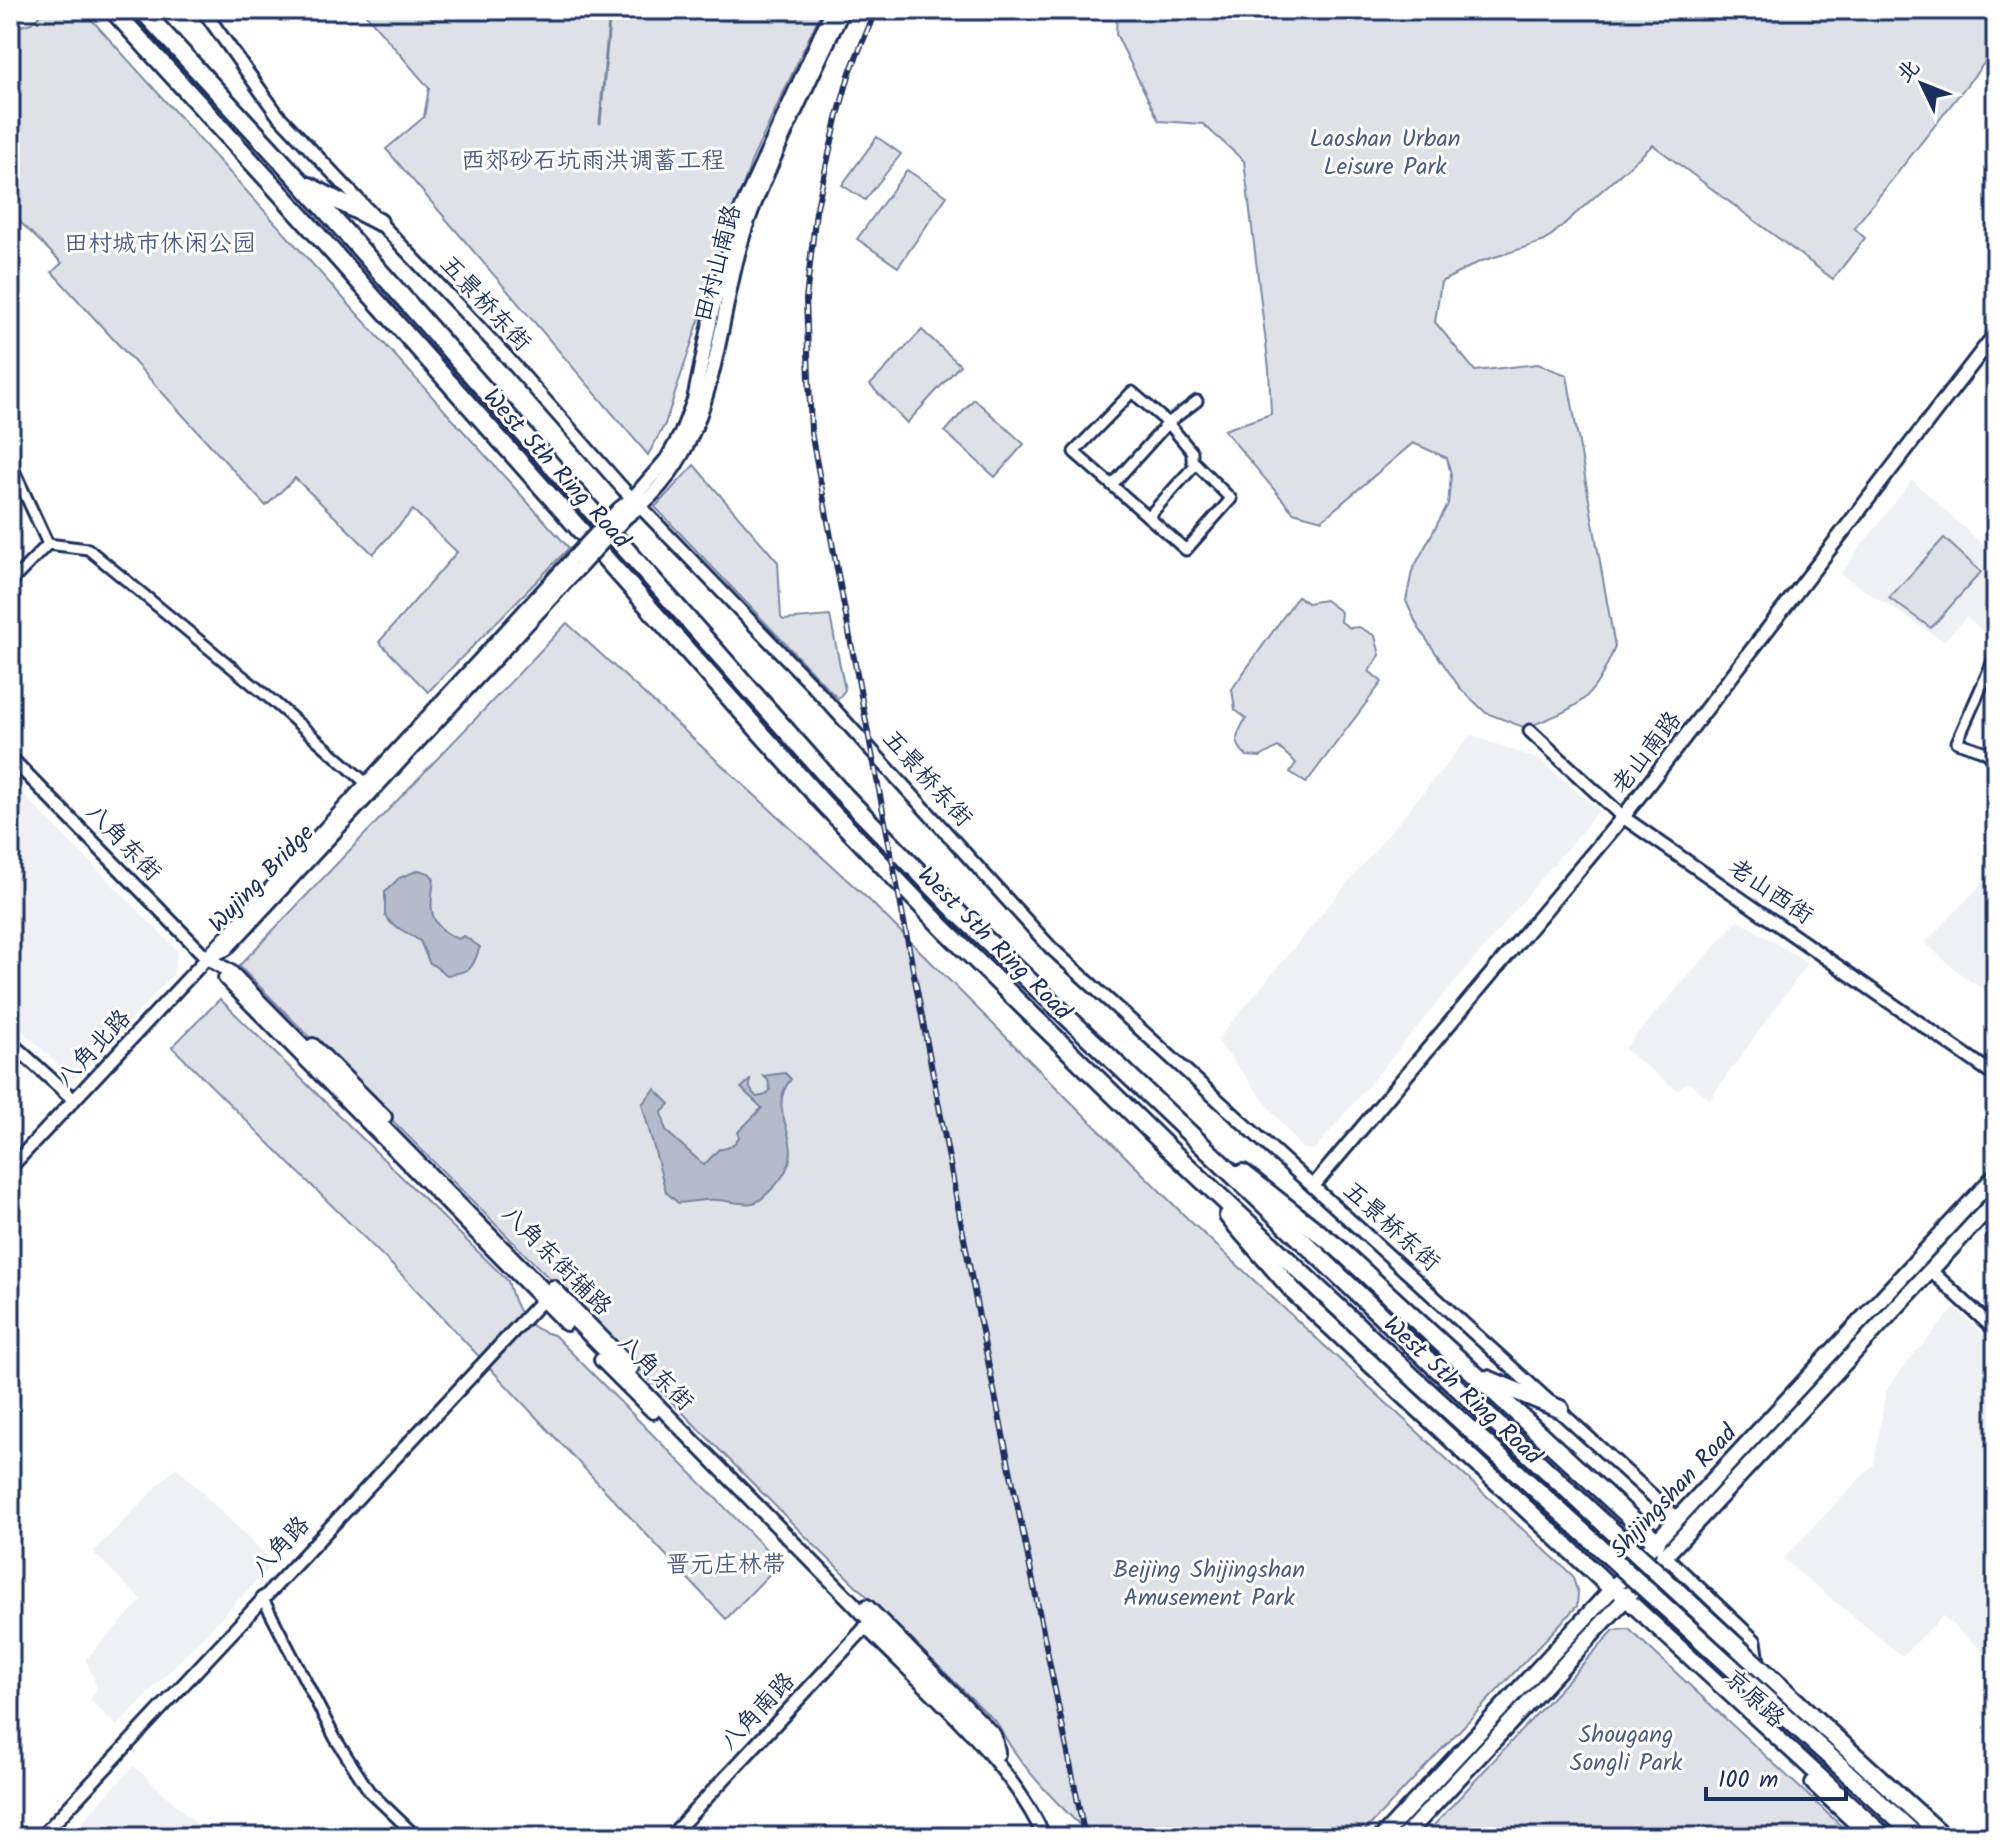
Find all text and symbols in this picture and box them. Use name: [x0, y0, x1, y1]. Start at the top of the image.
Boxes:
north arrow: [1882, 44, 1962, 124]
text: 北: [1889, 52, 1930, 92]
park label: Laoshan Urban Leisure Park: [1310, 120, 1460, 187]
park label: 西郊砂石坑雨洪调蓄工程: [461, 142, 725, 181]
street label: 田村山南路: [684, 200, 753, 326]
park label: 田村城市休闲公园: [64, 225, 256, 264]
street label: 五景桥东街: [430, 247, 540, 361]
street label: West 5th Ring Road: [473, 380, 640, 559]
street label: 老山南路: [1602, 703, 1692, 803]
street label: 五景桥东街: [872, 721, 982, 837]
street label: 八角东街: [76, 795, 170, 891]
street label: Wujing Bridge: [200, 815, 325, 943]
street label: 老山西街: [1719, 849, 1821, 935]
street label: West 5th Ring Road: [908, 858, 1081, 1031]
street label: 八角北路: [47, 1001, 141, 1097]
street label: 五景桥东街: [1333, 1172, 1449, 1282]
street label: 八角东街辅路: [491, 1196, 621, 1326]
street label: West 5th Ring Road: [1374, 1307, 1551, 1476]
street label: 八角东街: [607, 1325, 703, 1421]
street label: Shijingshan Road: [1601, 1415, 1748, 1568]
street label: 八角路: [242, 1507, 320, 1587]
park label: 晋元庄林带: [666, 1546, 786, 1585]
park label: Beijing Shijingshan Amusement Park: [1113, 1551, 1305, 1618]
street label: 京原路: [1714, 1660, 1794, 1738]
street label: 八角南路: [711, 1664, 805, 1760]
park label: Shougang Songli Park: [1570, 1716, 1683, 1783]
scale bar: [1706, 1751, 1846, 1801]
text: 100 m: [1718, 1761, 1778, 1800]

